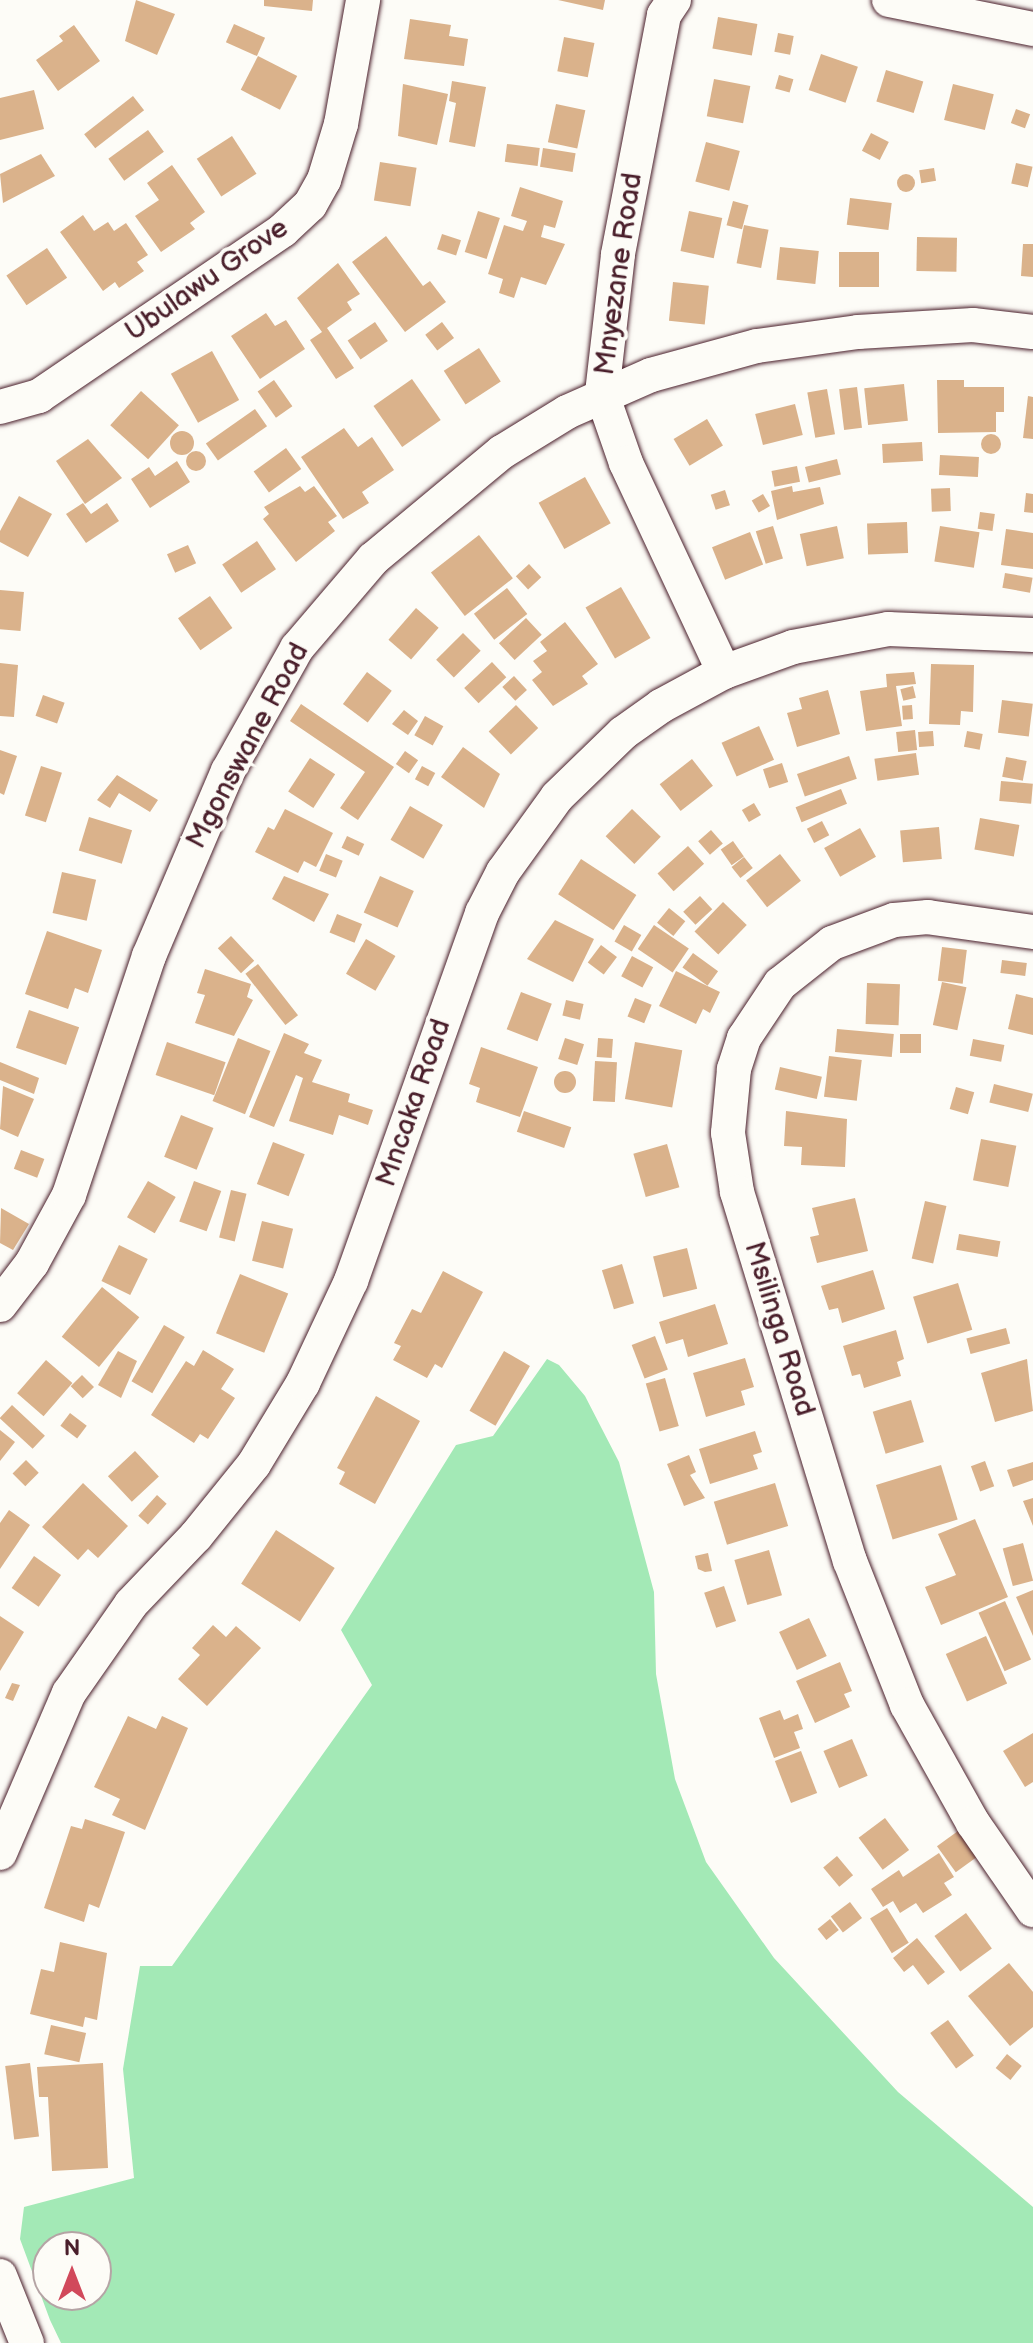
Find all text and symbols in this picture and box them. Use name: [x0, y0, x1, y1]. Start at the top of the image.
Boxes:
street label: Mnyezane Road: [588, 171, 650, 377]
street label: Ubulawu Grove: [119, 211, 295, 349]
street label: Mgonswane Road: [180, 637, 316, 855]
street label: Mncaka Road: [370, 1015, 458, 1191]
street label: Msilinga Road: [737, 1238, 821, 1420]
north arrow: [32, 2231, 112, 2311]
text: N: [64, 2235, 80, 2262]

